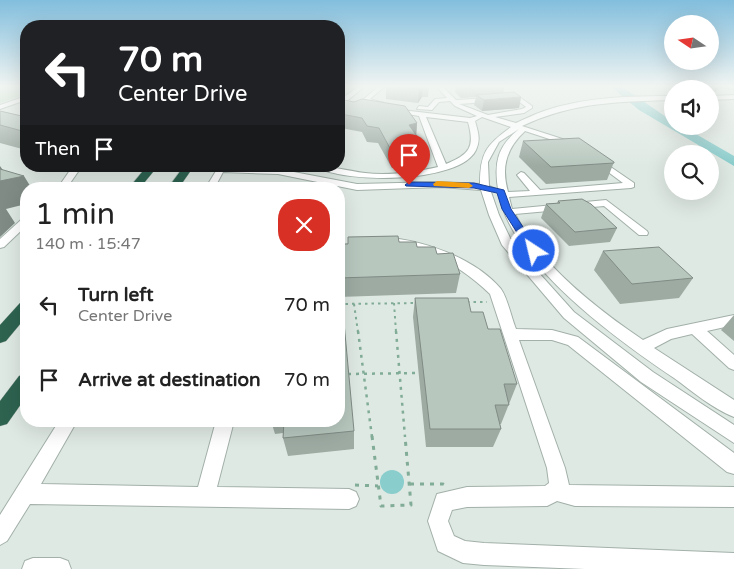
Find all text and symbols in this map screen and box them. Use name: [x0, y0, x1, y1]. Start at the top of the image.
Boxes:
north arrow: [664, 15, 719, 70]
map controls: [664, 15, 719, 200]
text: 70 m: [118, 39, 203, 81]
icon: left: [35, 40, 100, 105]
button: sound: [664, 80, 719, 135]
text: Center Drive: [118, 81, 248, 107]
pin: [388, 134, 430, 185]
icon: arrive: [90, 135, 118, 163]
text: Then: [35, 138, 80, 160]
icon: arrive: [395, 141, 423, 169]
button: search: [664, 145, 719, 200]
text: 1 min: [35, 196, 115, 233]
button: close: [278, 199, 330, 251]
position arrow: [507, 224, 559, 276]
text: 140 m · 15:47: [35, 234, 141, 254]
text: Turn left: [78, 284, 154, 306]
icon: left: [35, 291, 63, 319]
text: 70 m: [284, 294, 330, 316]
text: Center Drive: [78, 306, 172, 326]
icon: arrive: [35, 366, 63, 394]
text: Arrive at destination: [78, 369, 261, 391]
text: 70 m: [284, 369, 330, 391]

